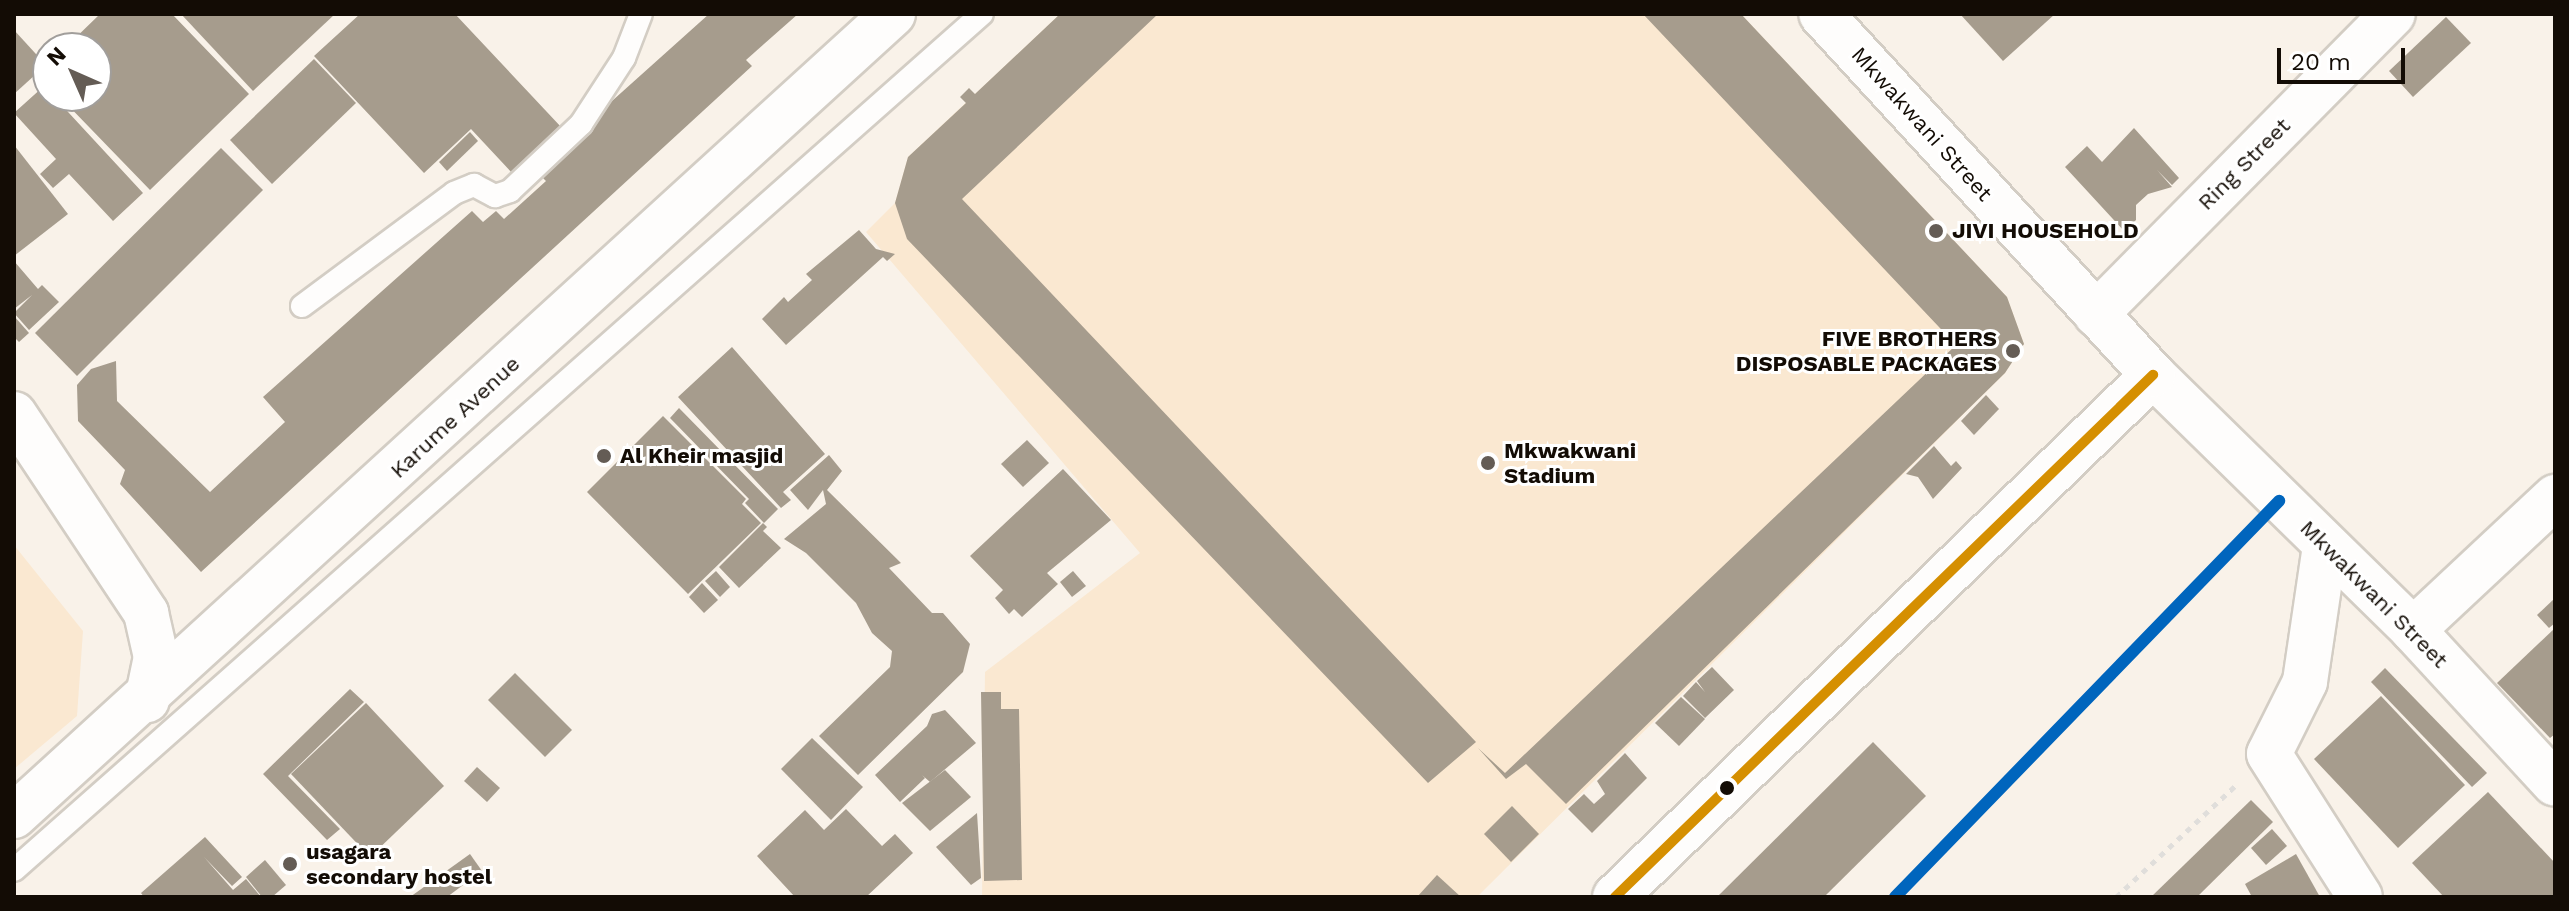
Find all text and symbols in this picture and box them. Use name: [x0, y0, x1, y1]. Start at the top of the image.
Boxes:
north arrow: [32, 32, 112, 112]
scale bar: [2281, 32, 2409, 82]
text: N: [41, 41, 71, 71]
street label: Mkwakwani Street: [1846, 42, 1998, 206]
text: 20 m: [2291, 48, 2351, 76]
street label: Ring Street: [2192, 112, 2296, 216]
place label: JIVI HOUSEHOLD: [1952, 218, 2139, 244]
marker: JIVI HOUSEHOLD: [1927, 222, 1945, 240]
place label: FIVE BROTHERS DISPOSABLE PACKAGES: [1736, 325, 1997, 376]
marker: FIVE BROTHERS DISPOSABLE PACKAGES: [2004, 342, 2022, 360]
street label: Karume Avenue: [385, 350, 525, 484]
place label: Mkwakwani Stadium: [1504, 437, 1636, 488]
place label: Al Kheir masjid: [620, 443, 784, 469]
marker: Al Kheir masjid: [595, 447, 613, 465]
marker: Mkwakwani Stadium: [1479, 454, 1497, 472]
street label: Mkwakwani Street: [2295, 515, 2453, 673]
unlabelled marker: [1719, 780, 1735, 796]
place label: usagara secondary hostel: [306, 838, 492, 890]
marker: usagara secondary hostel: [281, 855, 299, 873]

